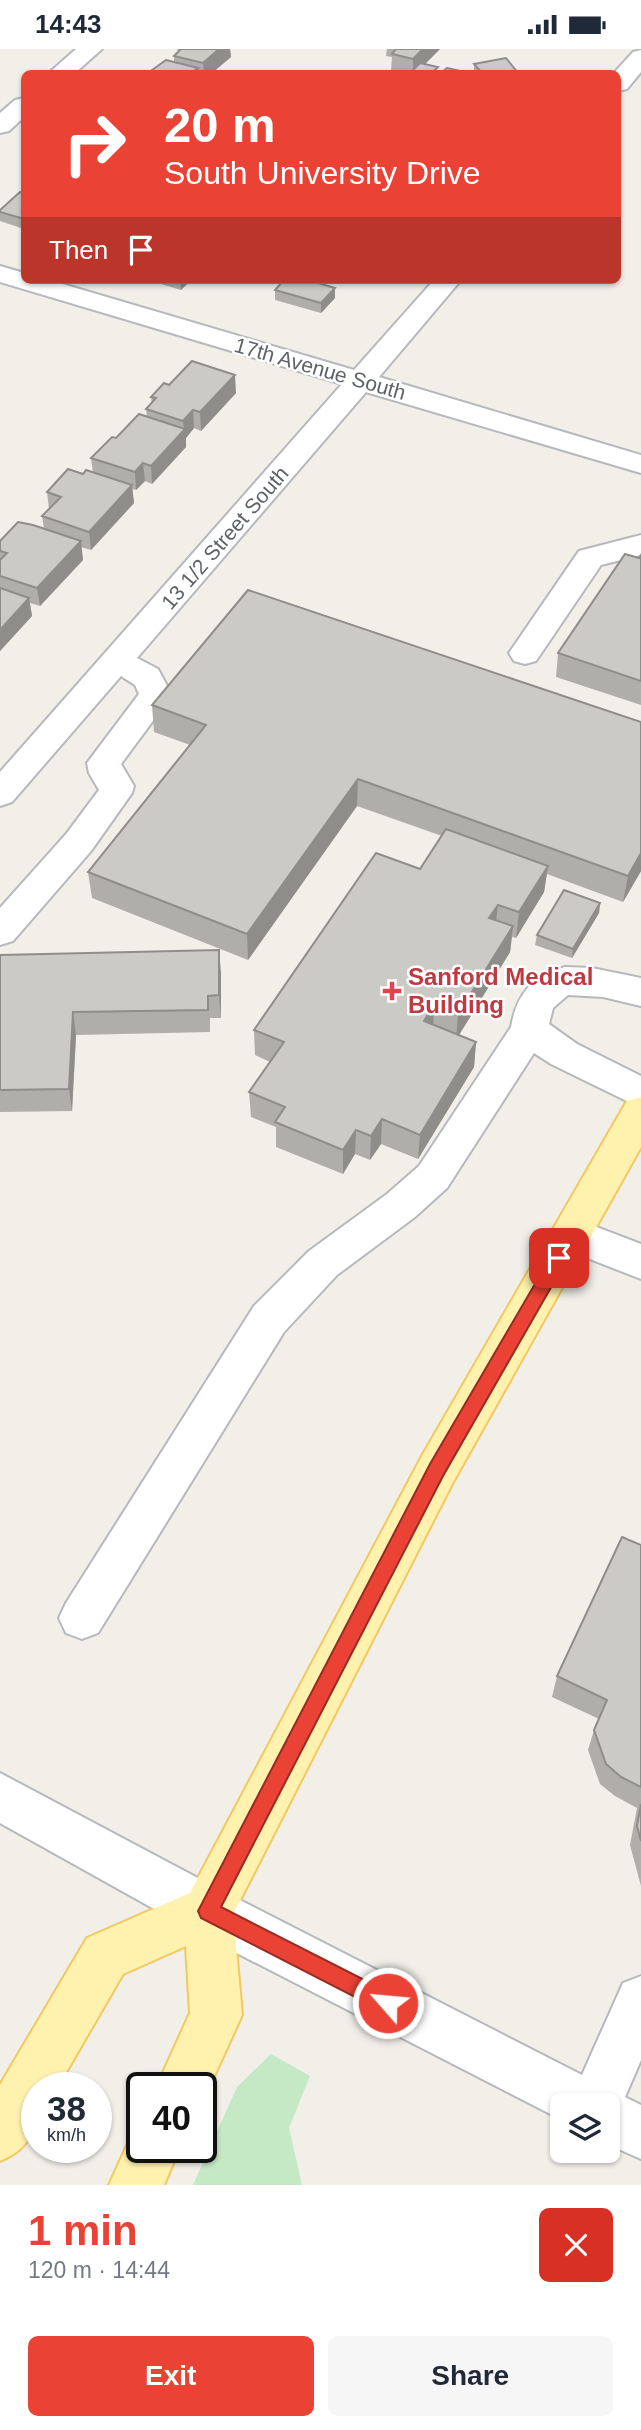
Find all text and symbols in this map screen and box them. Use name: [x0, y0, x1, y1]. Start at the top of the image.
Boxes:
text: 14:43: [35, 9, 102, 39]
icon: right: [49, 98, 140, 189]
text: 20 m: [164, 98, 276, 152]
text: South University Drive: [164, 155, 481, 191]
icon: arrive: [122, 231, 160, 269]
text: Then: [49, 235, 108, 265]
street label: 17th Avenue South: [232, 333, 408, 404]
street label: 13 1/2 Street South: [157, 462, 293, 614]
place label: Sanford Medical Building: [408, 963, 593, 1018]
marker: Sanford Medical Building: [382, 981, 402, 1001]
pin: [529, 1228, 589, 1288]
icon: arrive: [540, 1239, 578, 1277]
position arrow: [351, 1966, 425, 2040]
speed limit sign: 40: [126, 2072, 217, 2163]
text: 38: [47, 2089, 86, 2128]
map controls: [550, 2093, 620, 2163]
button: layers: [550, 2093, 620, 2163]
text: km/h: [47, 2125, 86, 2145]
text: 1 min: [28, 2207, 138, 2254]
button: close: [539, 2208, 613, 2282]
text: 120 m · 14:44: [28, 2257, 170, 2283]
button: Exit: [28, 2336, 314, 2416]
button: Share: [328, 2336, 613, 2416]

